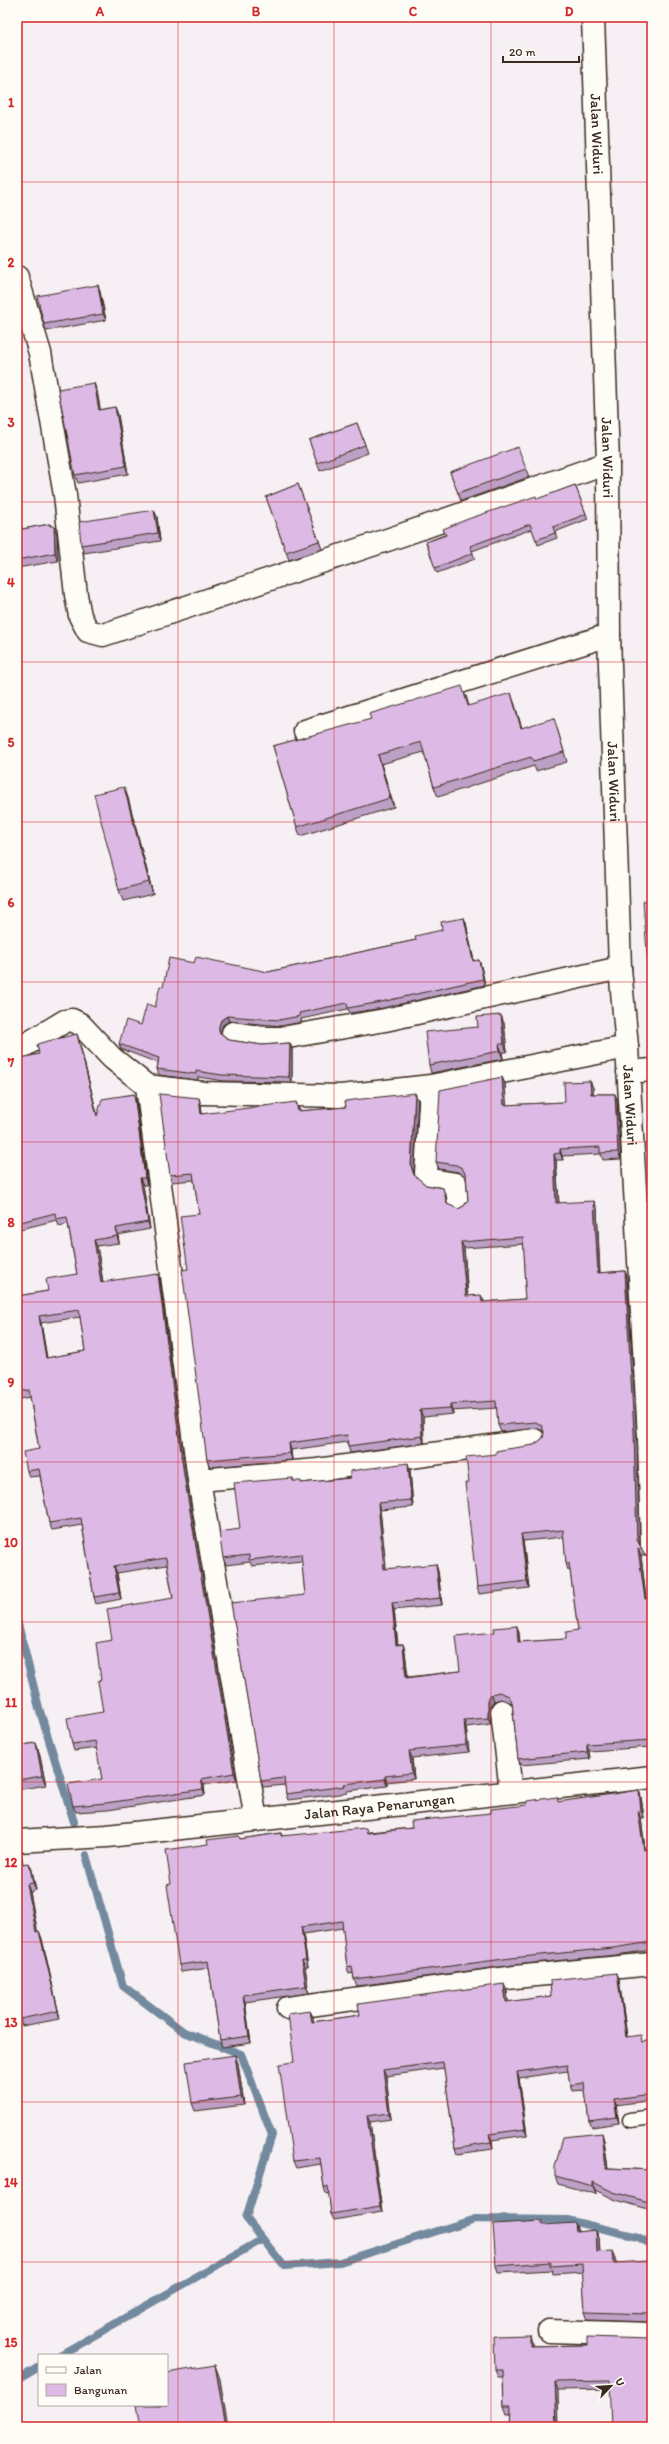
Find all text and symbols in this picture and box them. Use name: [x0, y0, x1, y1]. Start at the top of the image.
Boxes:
text: A: [95, 4, 105, 19]
text: B: [252, 4, 261, 19]
text: C: [409, 4, 418, 19]
text: D: [565, 4, 574, 19]
scale bar: [503, 38, 579, 64]
text: 20 m: [509, 45, 536, 59]
street label: Jalan Widuri: [587, 93, 607, 175]
text: 1: [8, 95, 14, 110]
text: 2: [8, 255, 15, 270]
text: 3: [7, 415, 15, 430]
street label: Jalan Widuri: [597, 417, 617, 498]
text: 4: [7, 575, 15, 590]
text: 5: [8, 735, 15, 750]
street label: Jalan Widuri: [604, 741, 624, 822]
text: 6: [8, 895, 15, 910]
text: 7: [7, 1055, 15, 1070]
street label: Jalan Widuri: [619, 1064, 642, 1146]
text: 8: [7, 1215, 15, 1230]
text: 9: [8, 1375, 15, 1390]
text: 10: [4, 1535, 18, 1550]
text: 11: [5, 1695, 17, 1710]
street label: Jalan Raya Penarungan: [303, 1789, 455, 1824]
text: 12: [5, 1855, 18, 1870]
text: 13: [4, 2015, 18, 2030]
text: 14: [4, 2175, 18, 2190]
text: 15: [5, 2335, 18, 2350]
legend: [38, 2354, 168, 2406]
text: Jalan: [74, 2363, 102, 2377]
north arrow: [591, 2366, 631, 2406]
text: U: [612, 2376, 627, 2388]
text: Bangunan: [74, 2383, 127, 2397]

